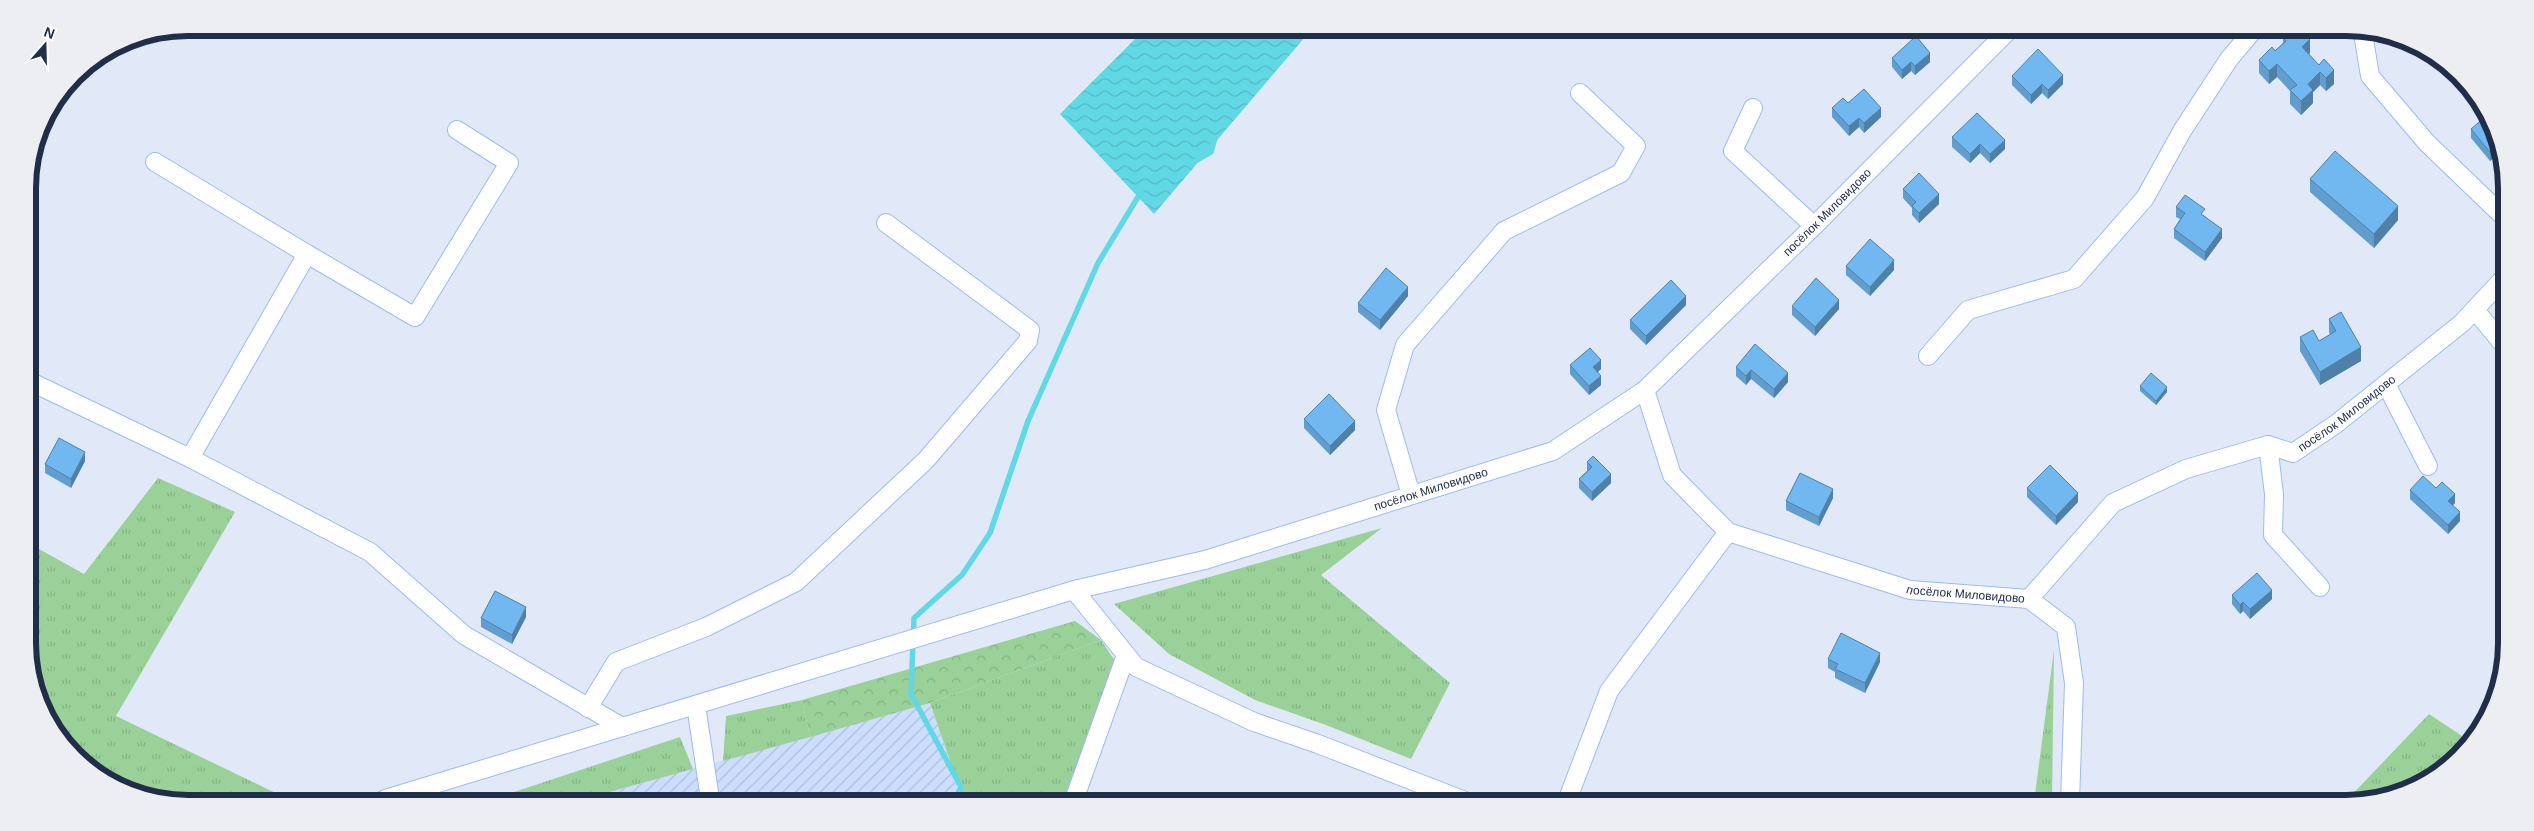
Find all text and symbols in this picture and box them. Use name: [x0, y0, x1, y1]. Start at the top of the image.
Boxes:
north arrow: [20, 20, 70, 70]
text: N: [42, 24, 57, 42]
street label: посёлок Миловидово: [1780, 165, 1874, 259]
street label: посёлок Миловидово: [2295, 372, 2399, 455]
street label: посёлок Миловидово: [1372, 465, 1490, 514]
street label: посёлок Миловидово: [1905, 582, 2026, 606]

